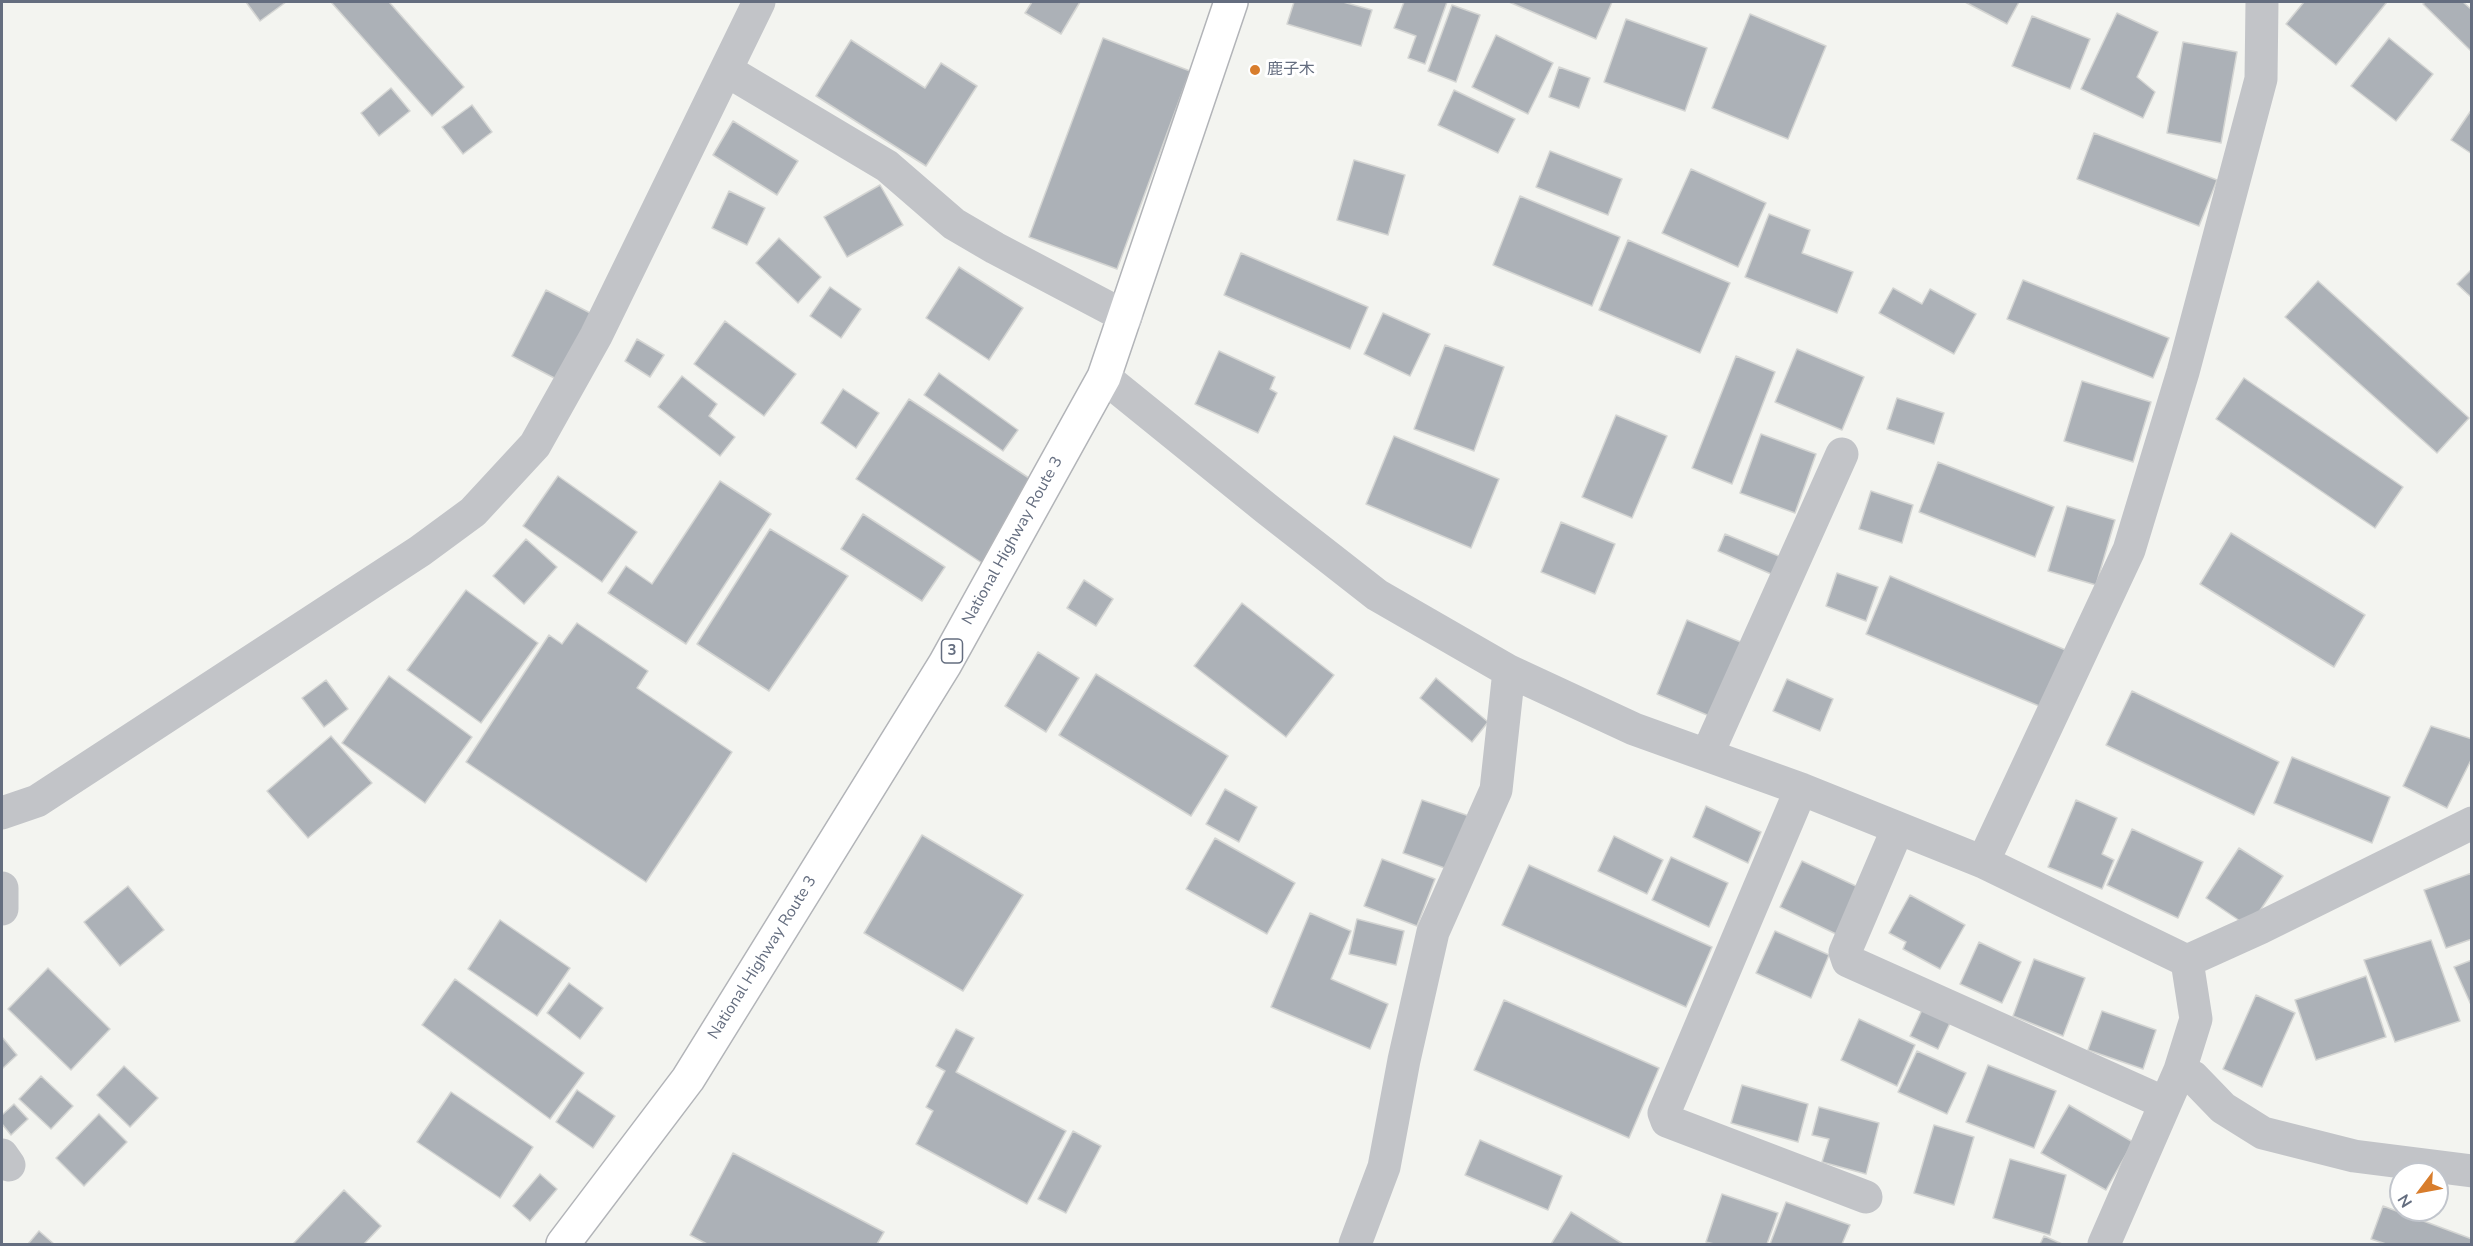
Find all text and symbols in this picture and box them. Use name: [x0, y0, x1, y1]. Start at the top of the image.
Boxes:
place label: 鹿子木: [1267, 60, 1315, 80]
marker: 鹿子木: [1248, 63, 1262, 77]
street label: National Highway Route 3: [959, 454, 1067, 628]
road number: 3: [942, 639, 962, 663]
street label: National Highway Route 3: [705, 873, 821, 1043]
north arrow: [2389, 1162, 2449, 1222]
text: N: [2393, 1190, 2418, 1211]

